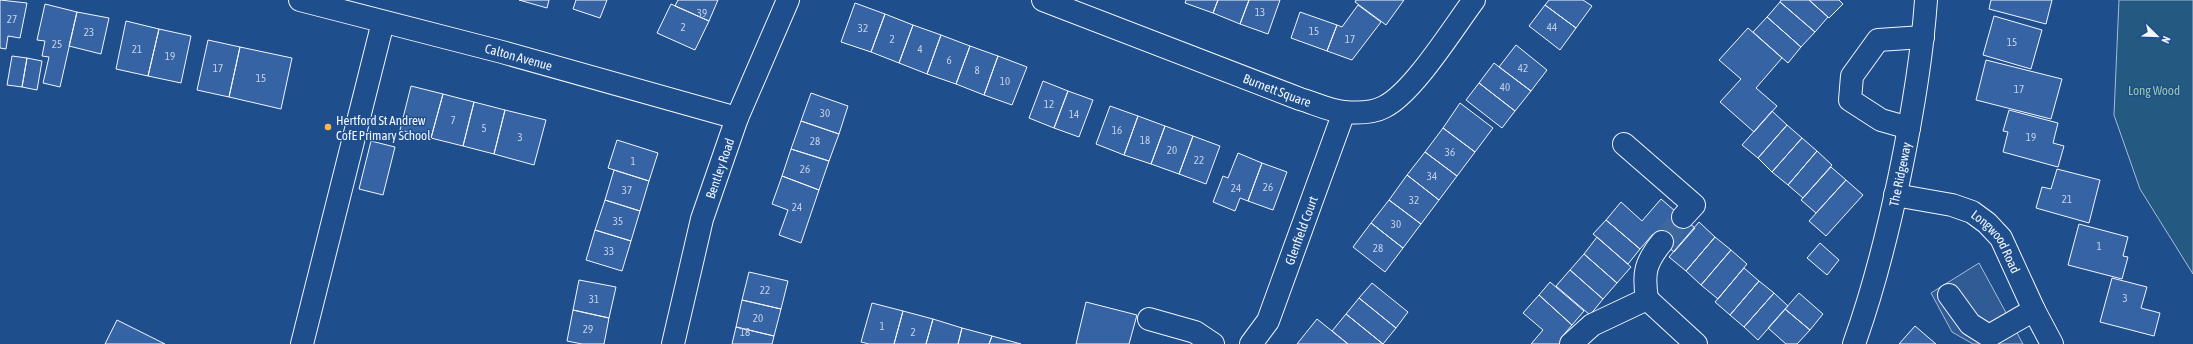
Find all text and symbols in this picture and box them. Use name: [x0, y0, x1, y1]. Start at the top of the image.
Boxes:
house number: 13: [1255, 6, 1265, 18]
house number: 39: [697, 7, 707, 19]
house number: 27: [7, 13, 17, 25]
north arrow: [2137, 16, 2177, 56]
house number: 2: [680, 21, 686, 33]
house number: 44: [1547, 21, 1557, 33]
house number: 32: [858, 22, 868, 34]
house number: 15: [1309, 25, 1319, 37]
house number: 23: [84, 26, 94, 38]
house number: 2: [889, 33, 895, 45]
house number: 17: [1345, 33, 1355, 45]
text: N: [2159, 35, 2173, 45]
house number: 15: [2007, 36, 2017, 48]
house number: 25: [52, 38, 62, 50]
street label: Calton Avenue: [483, 40, 554, 73]
house number: 21: [132, 43, 142, 55]
house number: 4: [917, 43, 923, 55]
house number: 19: [165, 50, 175, 62]
house number: 6: [946, 54, 952, 66]
house number: 17: [213, 62, 223, 74]
house number: 42: [1518, 62, 1528, 74]
house number: 8: [974, 64, 980, 76]
street label: Burnett Square: [1241, 70, 1313, 110]
house number: 15: [256, 72, 266, 84]
house number: 10: [1000, 75, 1010, 87]
house number: 40: [1500, 81, 1510, 93]
house number: 17: [2014, 83, 2024, 95]
park label: Long Wood: [2128, 83, 2180, 98]
house number: 12: [1044, 98, 1054, 110]
house number: 30: [820, 107, 830, 119]
house number: 14: [1069, 108, 1079, 120]
place label: Hertford St Andrew CofE Primary School: [336, 113, 431, 143]
house number: 7: [450, 114, 456, 126]
marker: Hertford St Andrew CofE Primary School: [323, 122, 333, 132]
house number: 5: [481, 122, 487, 134]
house number: 16: [1112, 124, 1122, 136]
house number: 3: [517, 131, 523, 143]
house number: 19: [2026, 131, 2036, 143]
house number: 18: [1140, 134, 1150, 146]
house number: 28: [810, 135, 820, 147]
street label: Bentley Road: [702, 136, 737, 201]
street label: The Ridgeway: [1886, 140, 1914, 208]
house number: 20: [1167, 144, 1177, 156]
house number: 36: [1445, 146, 1455, 158]
house number: 22: [1194, 154, 1204, 166]
house number: 1: [630, 155, 636, 167]
house number: 26: [800, 163, 810, 175]
house number: 34: [1427, 170, 1437, 182]
house number: 26: [1263, 181, 1273, 193]
house number: 24: [1231, 182, 1241, 194]
house number: 37: [622, 184, 632, 196]
house number: 21: [2062, 193, 2072, 205]
street label: Glenfield Court: [1282, 194, 1320, 267]
house number: 32: [1409, 194, 1419, 206]
house number: 24: [792, 201, 802, 213]
street label: Longwood Road: [1968, 207, 2024, 275]
house number: 35: [613, 215, 623, 227]
house number: 30: [1391, 218, 1401, 230]
house number: 1: [2096, 240, 2102, 252]
house number: 28: [1373, 242, 1383, 254]
house number: 33: [604, 245, 614, 257]
house number: 22: [760, 284, 770, 296]
house number: 3: [2122, 292, 2128, 304]
house number: 31: [589, 293, 599, 305]
house number: 20: [753, 312, 763, 324]
house number: 1: [879, 320, 885, 332]
house number: 29: [583, 323, 593, 335]
house number: 18: [740, 326, 750, 338]
house number: 2: [910, 326, 916, 338]

